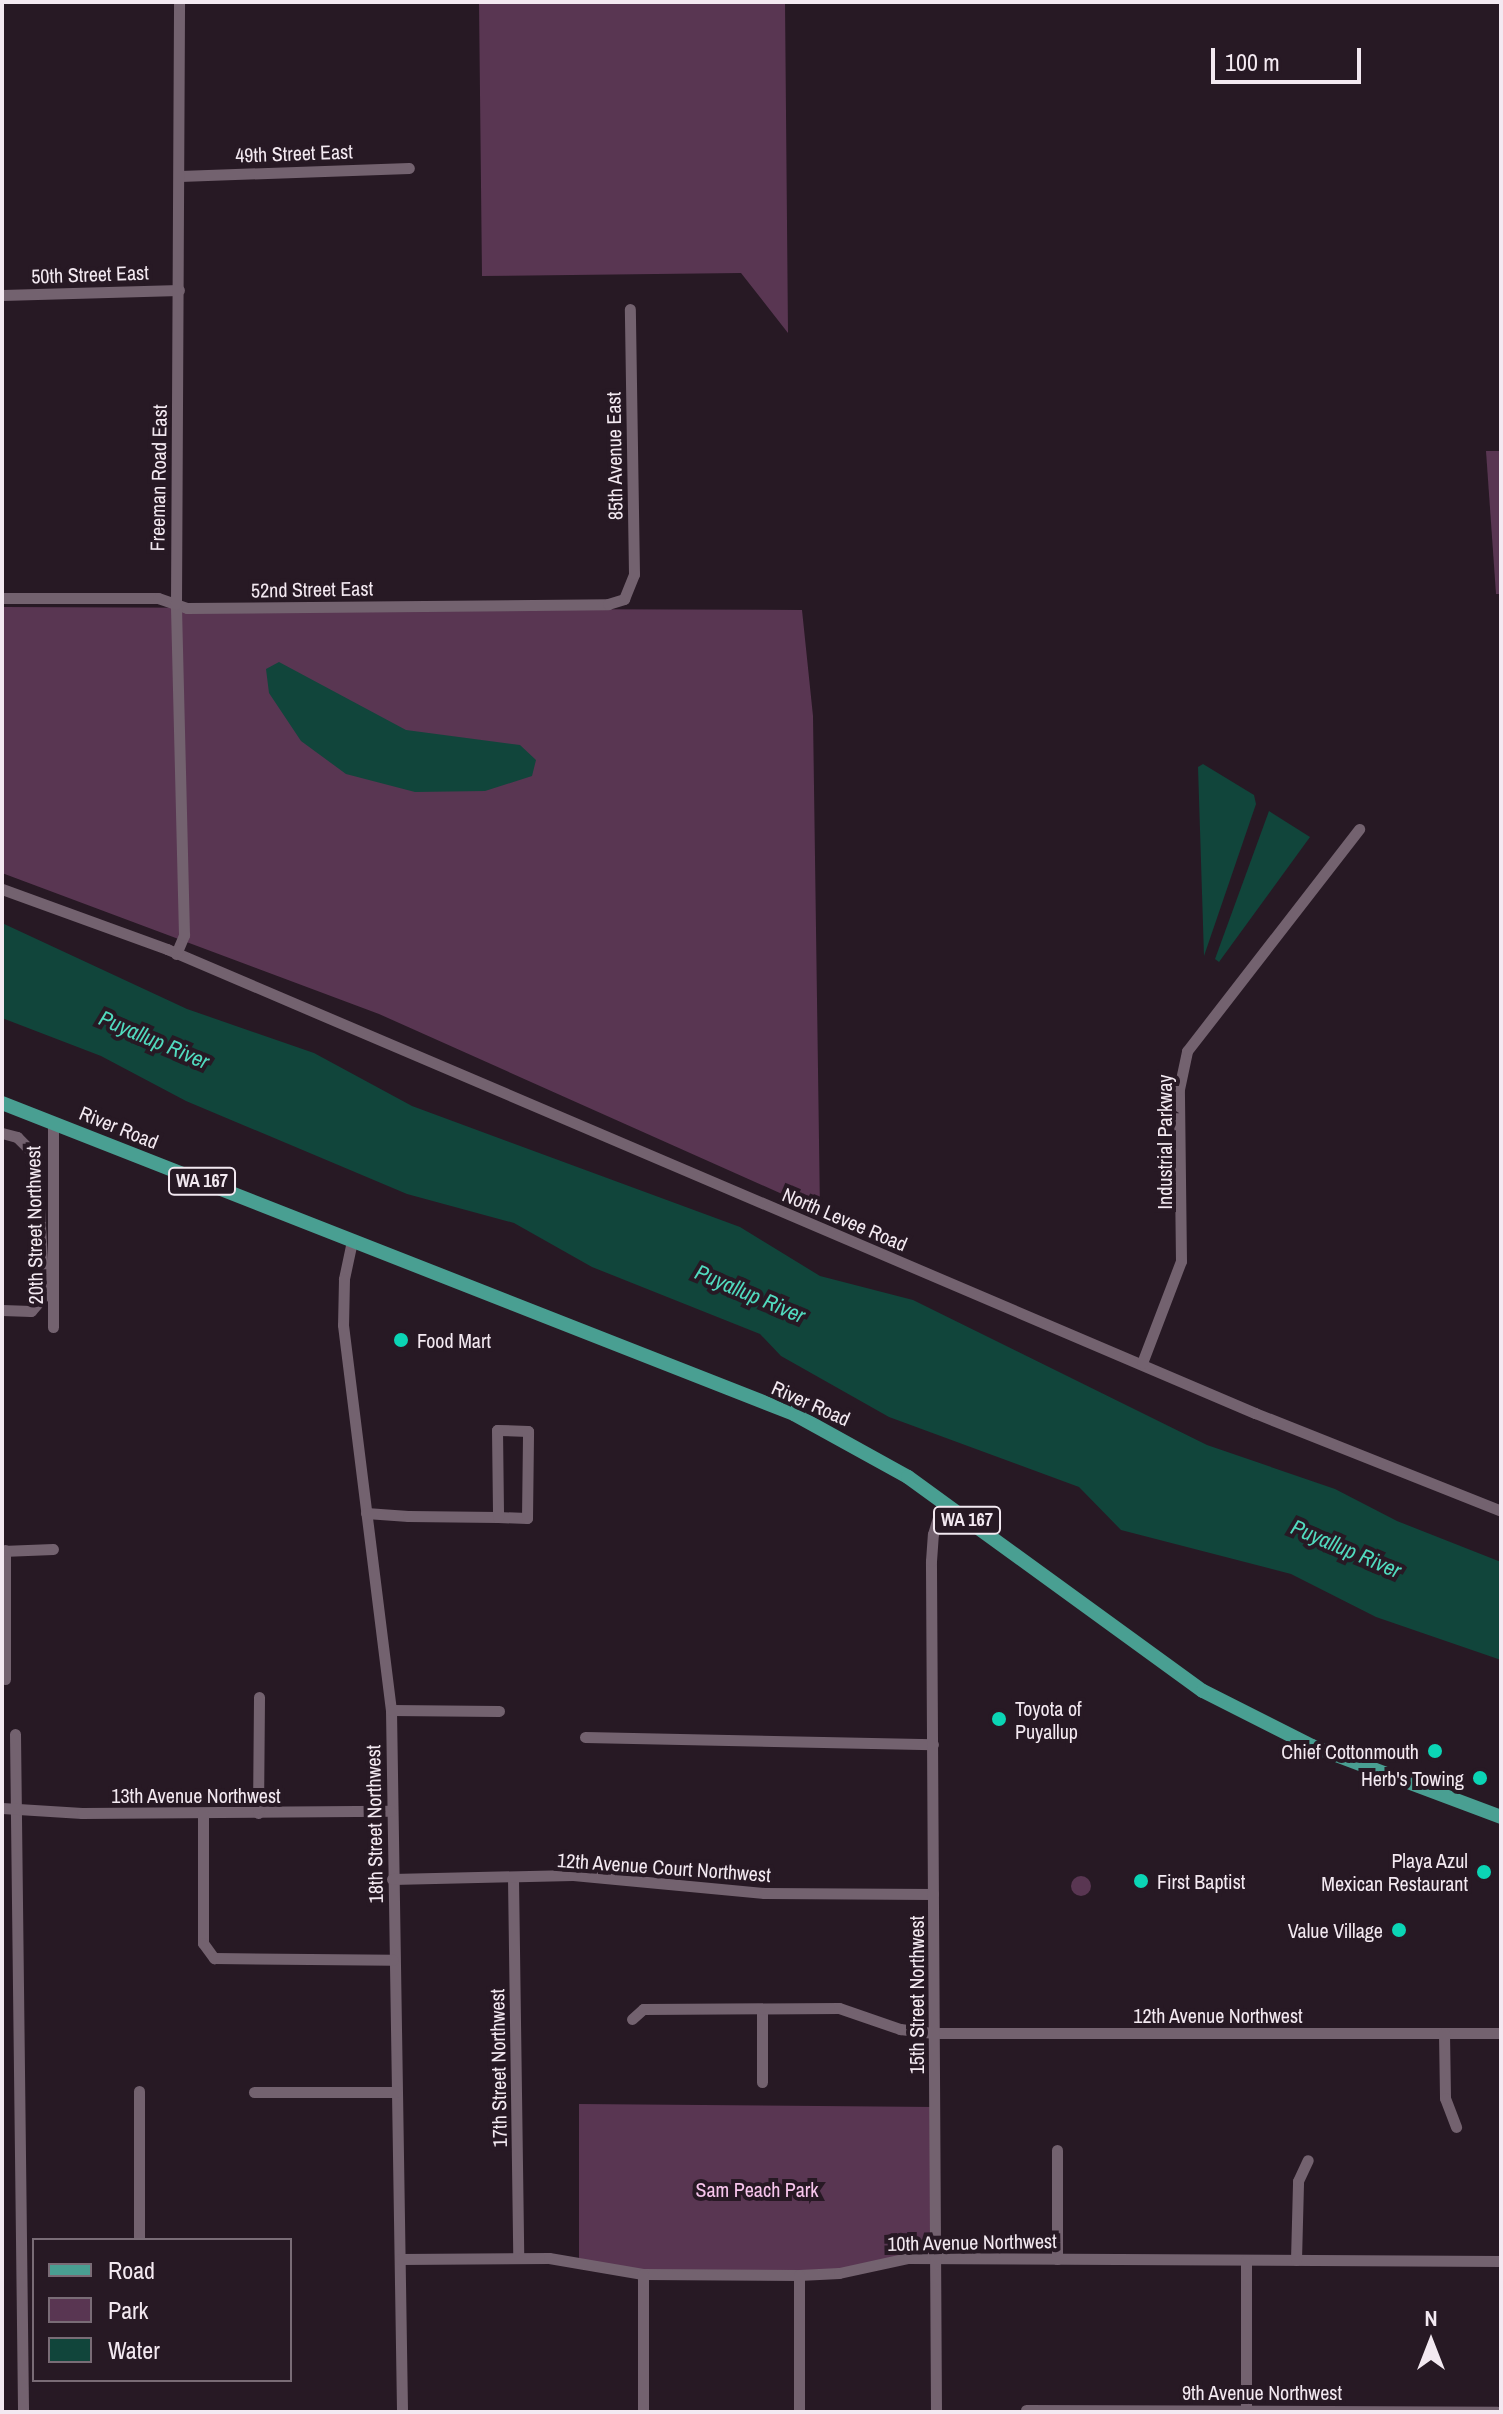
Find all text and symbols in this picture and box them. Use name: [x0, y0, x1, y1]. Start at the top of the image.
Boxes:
scale bar: [1215, 32, 1365, 82]
text: 100 m: [1225, 46, 1280, 78]
street label: 49th Street East: [235, 139, 353, 167]
street label: 50th Street East: [31, 260, 149, 288]
street label: 85th Avenue East: [601, 391, 627, 521]
street label: Freeman Road East: [145, 404, 171, 552]
street label: 52nd Street East: [251, 576, 373, 602]
water label: Puyallup River: [95, 1005, 213, 1075]
street label: Industrial Parkway: [1152, 1075, 1176, 1209]
street label: River Road: [76, 1100, 162, 1154]
street label: 20th Street Northwest: [21, 1145, 47, 1305]
road number: WA 167: [166, 1167, 238, 1195]
street label: North Levee Road: [779, 1182, 911, 1256]
water label: Puyallup River: [691, 1259, 809, 1329]
place label: Food Mart: [417, 1328, 491, 1352]
marker: Food Mart: [392, 1331, 410, 1349]
street label: River Road: [768, 1375, 854, 1431]
road number: WA 167: [931, 1506, 1003, 1534]
water label: Puyallup River: [1287, 1514, 1405, 1584]
place label: Toyota of Puyallup: [1015, 1696, 1082, 1743]
marker: Toyota of Puyallup: [990, 1710, 1008, 1728]
place label: Chief Cottonmouth: [1281, 1739, 1419, 1763]
marker: Chief Cottonmouth: [1426, 1742, 1444, 1760]
street label: 18th Street Northwest: [361, 1744, 387, 1904]
place label: Herb's Towing: [1361, 1766, 1464, 1790]
marker: Herb's Towing: [1471, 1769, 1489, 1787]
street label: 13th Avenue Northwest: [111, 1783, 281, 1807]
street label: 12th Avenue Court Northwest: [556, 1848, 772, 1886]
place label: Playa Azul Mexican Restaurant: [1321, 1848, 1468, 1895]
marker: Playa Azul Mexican Restaurant: [1475, 1863, 1493, 1881]
place label: First Baptist: [1157, 1869, 1245, 1893]
marker: First Baptist: [1132, 1872, 1150, 1890]
street label: 15th Street Northwest: [904, 1916, 928, 2074]
place label: Value Village: [1288, 1918, 1383, 1942]
marker: Value Village: [1390, 1921, 1408, 1939]
street label: 17th Street Northwest: [485, 1988, 511, 2148]
street label: 12th Avenue Northwest: [1133, 2003, 1303, 2027]
park label: Sam Peach Park: [695, 2177, 819, 2201]
street label: 10th Avenue Northwest: [887, 2229, 1057, 2255]
legend: [32, 2238, 292, 2382]
text: Road: [108, 2254, 155, 2286]
text: Park: [108, 2294, 148, 2326]
north arrow: [1391, 2302, 1471, 2382]
text: N: [1424, 2303, 1438, 2333]
text: Water: [108, 2334, 160, 2366]
street label: 9th Avenue Northwest: [1181, 2380, 1343, 2404]

